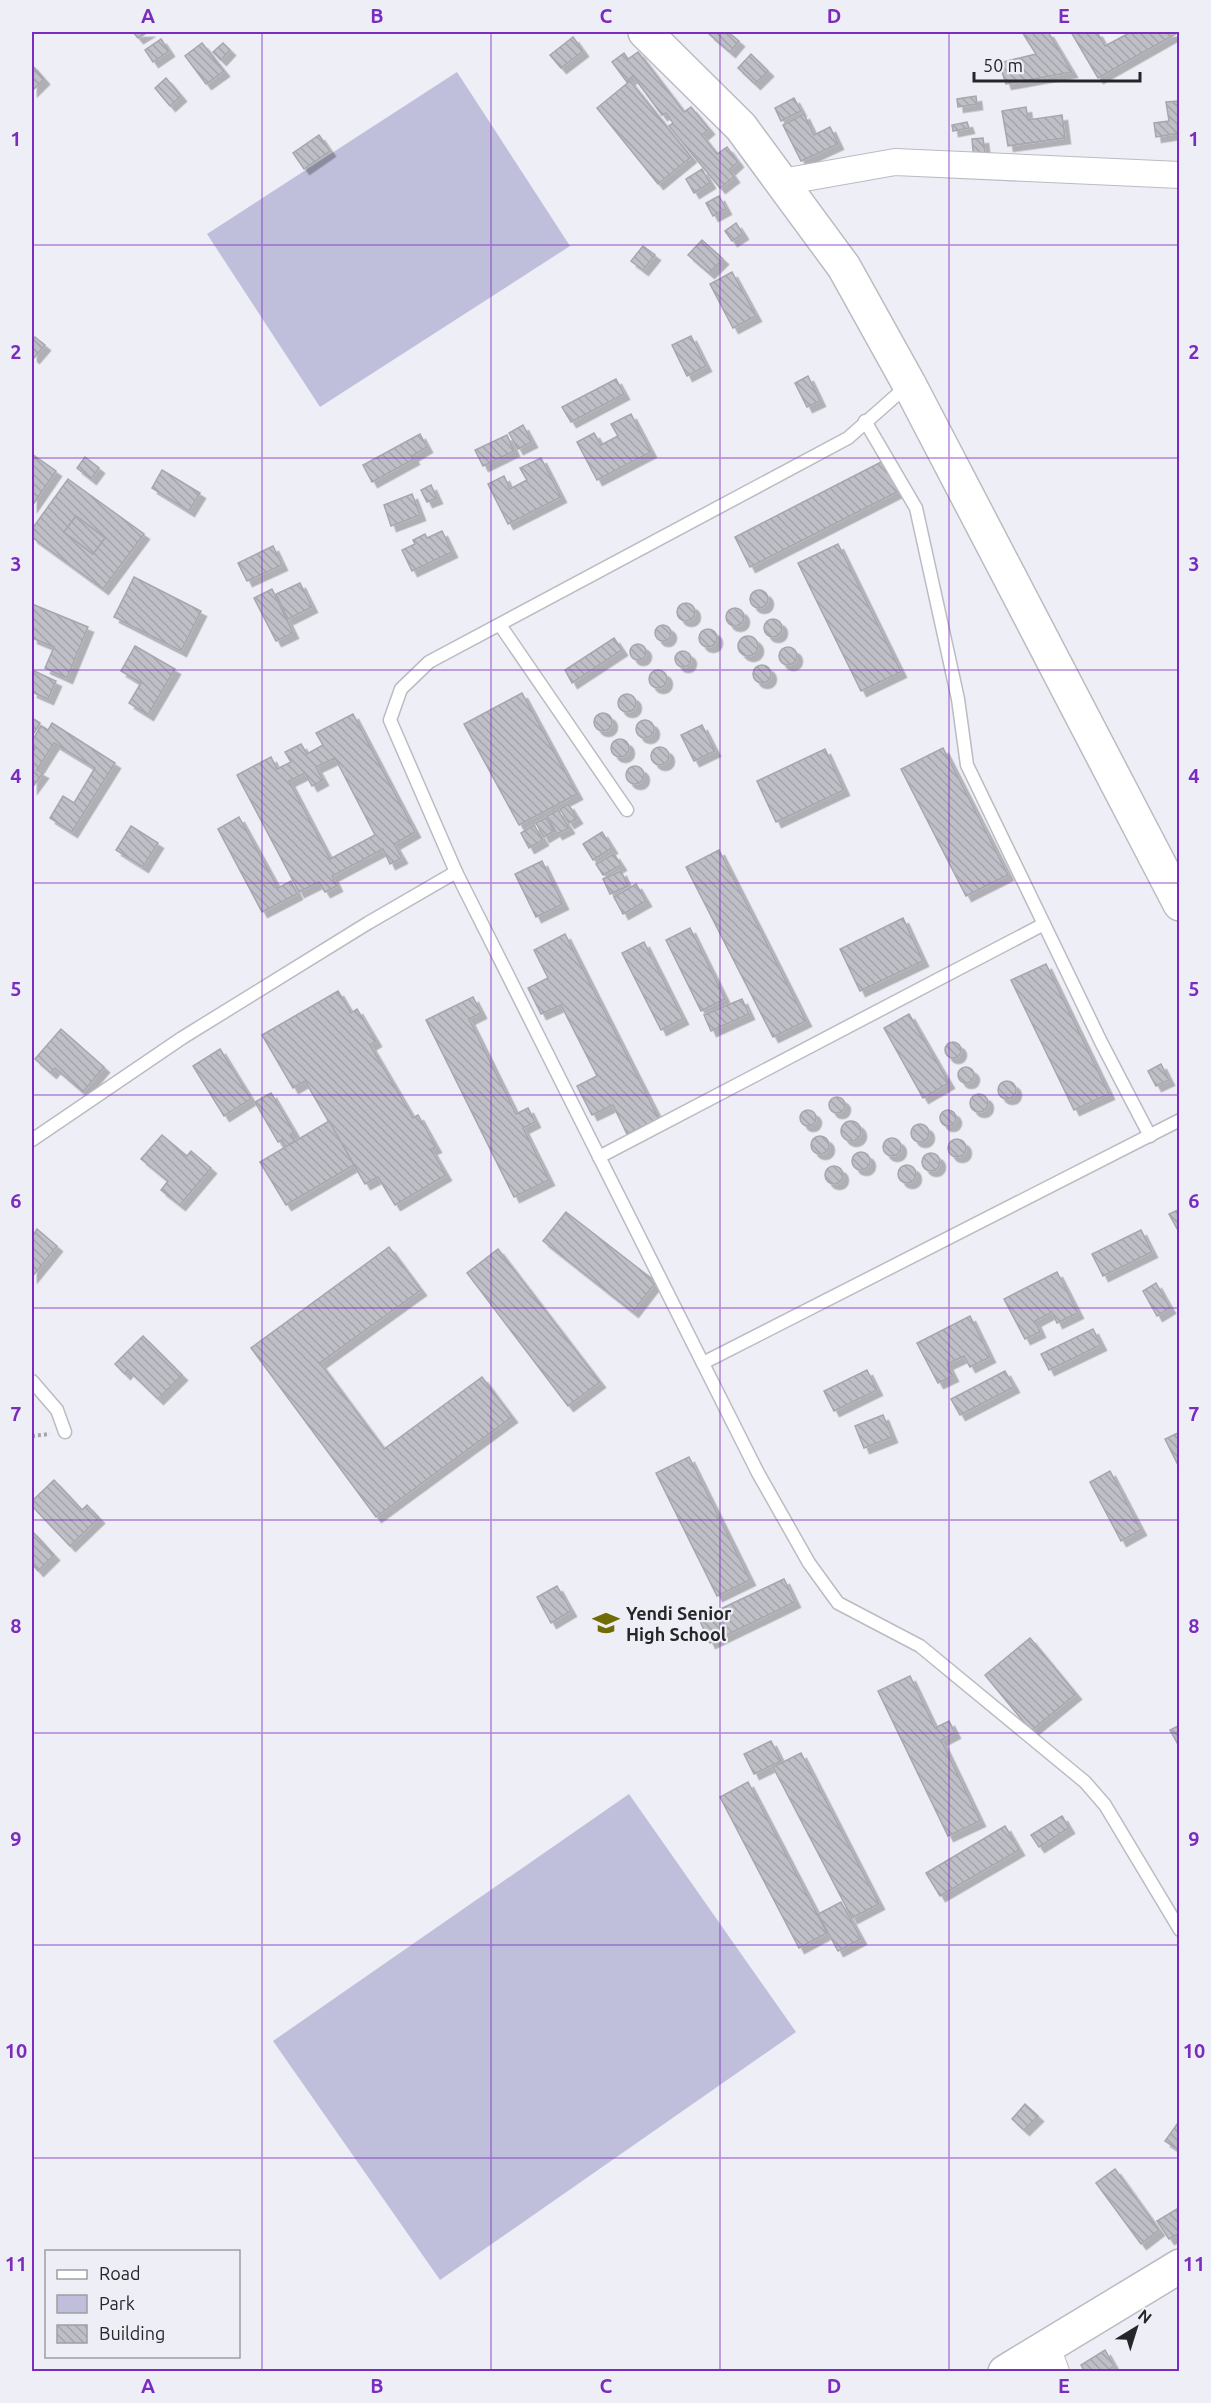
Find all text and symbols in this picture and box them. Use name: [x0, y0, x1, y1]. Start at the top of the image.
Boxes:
text: A: [141, 4, 155, 27]
text: B: [370, 4, 384, 27]
text: C: [600, 4, 613, 27]
text: D: [827, 4, 841, 27]
text: E: [1058, 4, 1070, 27]
scale bar: [974, 45, 1140, 83]
text: 50 m: [983, 55, 1023, 75]
text: 1: [10, 127, 22, 150]
text: 1: [1188, 127, 1200, 150]
text: 2: [10, 340, 22, 363]
text: 2: [1188, 340, 1200, 363]
text: 3: [10, 552, 22, 575]
text: 3: [1188, 552, 1200, 575]
text: 4: [10, 764, 22, 787]
text: 4: [1188, 764, 1200, 787]
text: 5: [10, 977, 22, 1000]
text: 5: [1188, 977, 1200, 1000]
text: 6: [10, 1189, 22, 1212]
text: 6: [1188, 1189, 1200, 1212]
text: 7: [10, 1402, 22, 1425]
text: 7: [1188, 1402, 1200, 1425]
place label: Yendi Senior High School: [626, 1603, 732, 1644]
school or university icon: Yendi Senior High School: [591, 1608, 621, 1638]
text: 8: [10, 1614, 22, 1637]
text: 8: [1188, 1614, 1200, 1637]
text: 9: [10, 1827, 22, 1850]
text: 9: [1188, 1827, 1200, 1850]
text: 10: [5, 2039, 27, 2062]
text: 10: [1183, 2039, 1205, 2062]
legend: [45, 2250, 240, 2358]
text: 11: [5, 2252, 27, 2275]
text: 11: [1183, 2252, 1205, 2275]
text: Road: [99, 2263, 141, 2283]
text: Park: [99, 2293, 135, 2313]
north arrow: [1106, 2298, 1166, 2358]
text: N: [1135, 2305, 1155, 2327]
text: Building: [99, 2323, 165, 2343]
text: A: [141, 2374, 155, 2397]
text: B: [370, 2374, 384, 2397]
text: C: [600, 2374, 613, 2397]
text: D: [827, 2374, 841, 2397]
text: E: [1058, 2374, 1070, 2397]

